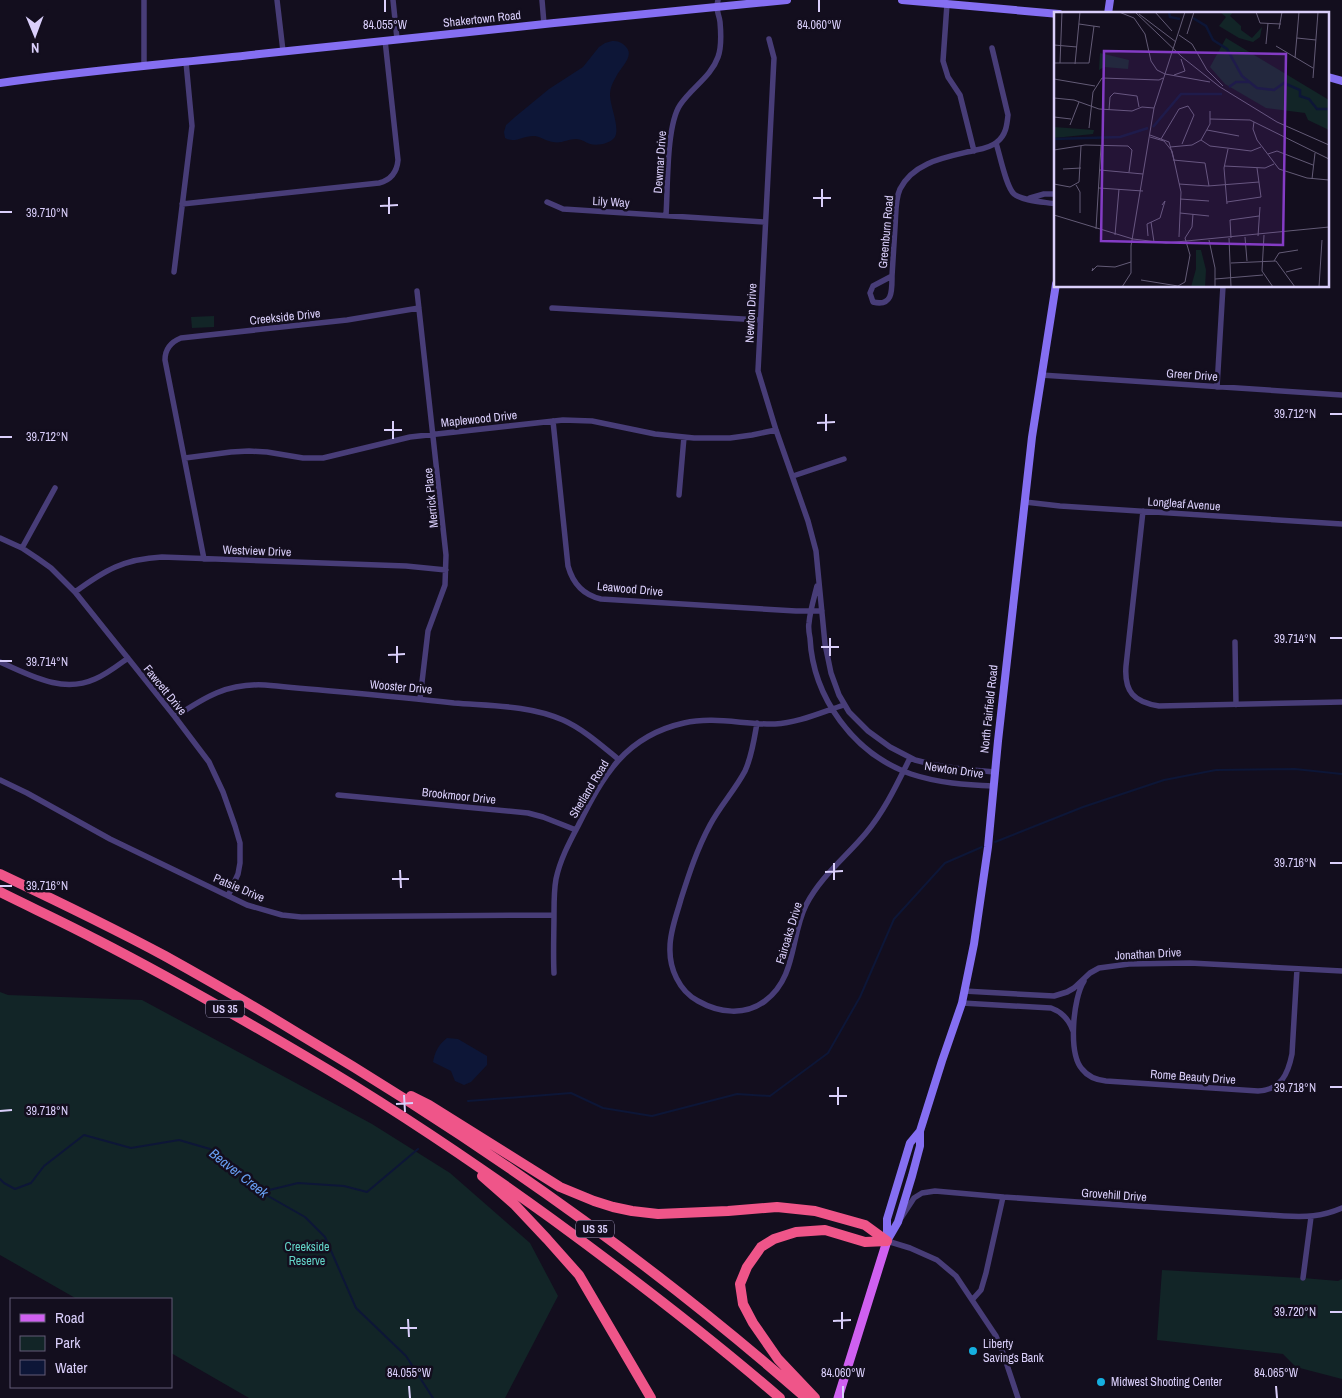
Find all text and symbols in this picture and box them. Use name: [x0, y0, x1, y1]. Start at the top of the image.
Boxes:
street label: Shakertown Road: [442, 7, 522, 31]
north arrow: [10, 10, 60, 60]
inset map: [1054, 12, 1330, 288]
text: 84.055°W: [363, 17, 408, 33]
text: 84.060°W: [797, 17, 842, 33]
text: N: [31, 39, 40, 57]
street label: Dewmar Drive: [650, 130, 670, 194]
street label: Lily Way: [592, 193, 630, 211]
street label: Greenburn Road: [875, 195, 897, 269]
text: 39.710°N: [26, 205, 68, 221]
street label: Newton Drive: [741, 283, 761, 343]
street label: Creekside Drive: [249, 305, 321, 329]
street label: Greer Drive: [1166, 365, 1218, 385]
text: 39.712°N: [1274, 406, 1316, 422]
street label: Maplewood Drive: [440, 407, 518, 431]
text: 39.712°N: [26, 429, 68, 445]
street label: Merrick Place: [420, 467, 442, 529]
street label: Longleaf Avenue: [1147, 493, 1221, 515]
street label: Westview Drive: [222, 542, 292, 560]
street label: Leawood Drive: [596, 578, 664, 600]
text: 39.714°N: [1274, 631, 1316, 647]
text: 39.714°N: [26, 654, 68, 670]
street label: Fawcett Drive: [140, 662, 190, 718]
street label: North Fairfield Road: [976, 664, 1002, 754]
street label: Wooster Drive: [369, 676, 433, 698]
street label: Shetland Road: [565, 757, 613, 821]
street label: Newton Drive: [923, 758, 985, 782]
street label: Brookmoor Drive: [421, 784, 497, 808]
text: 39.716°N: [1274, 855, 1316, 871]
street label: Patsie Drive: [211, 870, 267, 906]
text: 39.716°N: [26, 878, 68, 894]
street label: Fairoaks Drive: [772, 900, 806, 966]
street label: Jonathan Drive: [1114, 944, 1182, 964]
road number: US 35: [206, 1001, 244, 1018]
street label: Rome Beauty Drive: [1150, 1066, 1236, 1088]
text: 39.718°N: [1274, 1080, 1316, 1096]
text: 39.718°N: [26, 1103, 68, 1119]
water label: Beaver Creek: [206, 1144, 273, 1202]
street label: Grovehill Drive: [1081, 1185, 1147, 1205]
road number: US 35: [576, 1220, 614, 1238]
park label: Creekside Reserve: [285, 1239, 329, 1269]
legend: [10, 1298, 172, 1388]
text: 39.720°N: [1274, 1304, 1316, 1320]
text: Road: [55, 1307, 84, 1328]
text: Park: [55, 1332, 81, 1353]
place label: Liberty Savings Bank: [983, 1336, 1044, 1366]
marker: Liberty Savings Bank: [967, 1345, 979, 1357]
text: Water: [55, 1357, 87, 1378]
text: 84.055°W: [387, 1365, 432, 1381]
text: 84.060°W: [821, 1365, 866, 1381]
text: 84.065°W: [1254, 1365, 1299, 1381]
place label: Midwest Shooting Center: [1111, 1374, 1223, 1390]
marker: Midwest Shooting Center: [1095, 1376, 1107, 1388]

